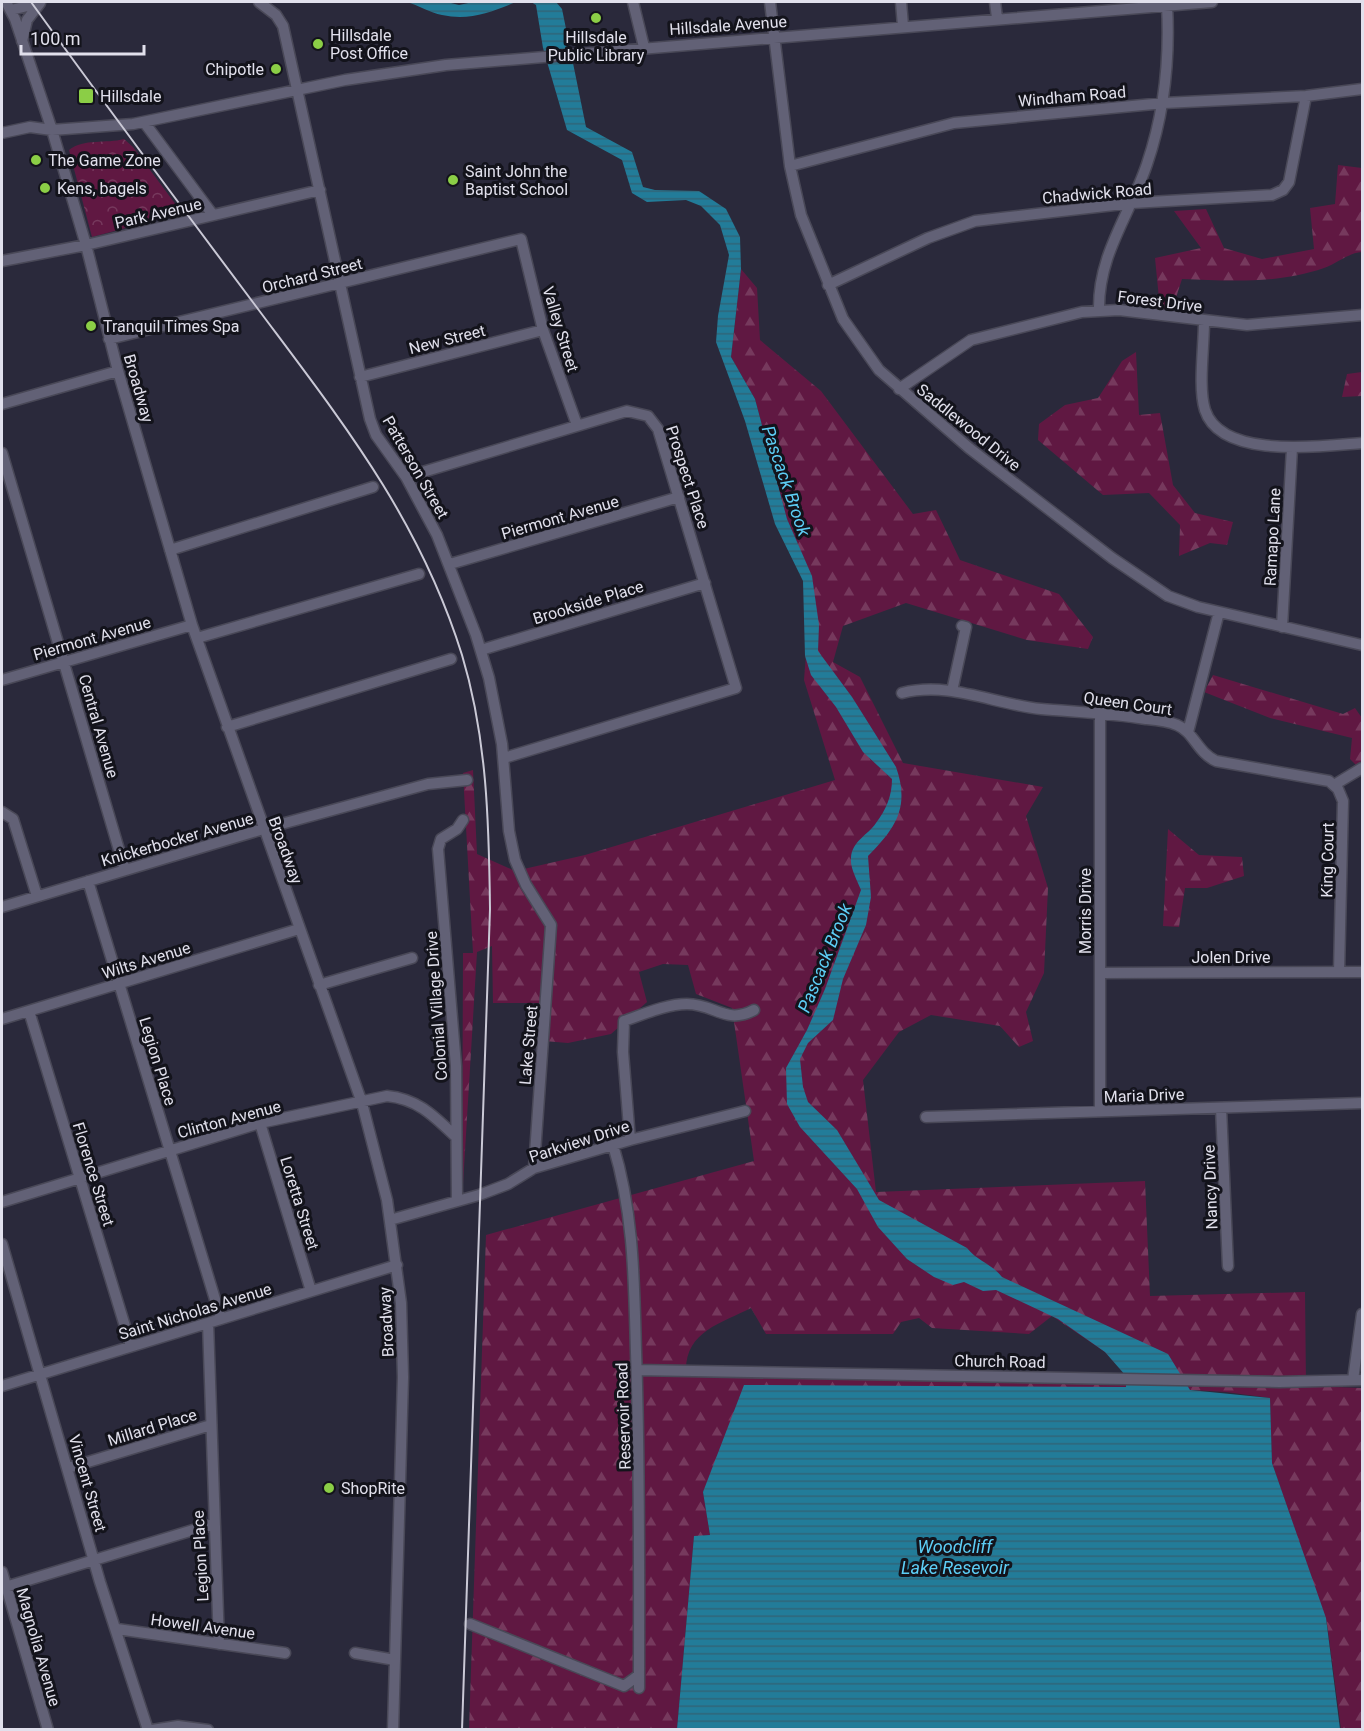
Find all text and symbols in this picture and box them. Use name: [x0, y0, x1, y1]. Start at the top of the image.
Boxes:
marker: Hillsdale Public Library: [589, 11, 603, 25]
street label: Hillsdale Avenue: [669, 12, 787, 39]
scale bar: [21, 18, 144, 56]
place label: Hillsdale Post Office: [330, 26, 408, 63]
text: 100 m: [30, 28, 81, 49]
place label: Hillsdale Public Library: [548, 28, 645, 65]
marker: Hillsdale Post Office: [311, 37, 325, 51]
place label: Chipotle: [205, 60, 264, 79]
marker: Chipotle: [269, 62, 283, 76]
street label: Windham Road: [1017, 82, 1127, 111]
marker: Hillsdale: [77, 87, 95, 105]
place label: Hillsdale: [100, 87, 161, 106]
place label: The Game Zone: [48, 151, 161, 170]
marker: The Game Zone: [29, 153, 43, 167]
place label: Saint John the Baptist School: [465, 162, 568, 199]
marker: Saint John the Baptist School: [446, 173, 460, 187]
place label: Kens, bagels: [57, 179, 147, 198]
street label: Chadwick Road: [1041, 179, 1153, 208]
marker: Kens, bagels: [38, 181, 52, 195]
street label: Park Avenue: [113, 194, 203, 233]
street label: Orchard Street: [260, 254, 364, 297]
street label: Valley Street: [539, 284, 583, 374]
street label: Forest Drive: [1117, 287, 1203, 316]
place label: Tranquil Times Spa: [103, 317, 239, 336]
marker: Tranquil Times Spa: [84, 319, 98, 333]
street label: New Street: [407, 321, 487, 358]
street label: Broadway: [120, 352, 157, 425]
street label: Saddlewood Drive: [913, 380, 1024, 475]
street label: Patterson Street: [378, 412, 453, 522]
street label: Prospect Place: [662, 423, 713, 531]
water label: Pascack Brook: [758, 423, 816, 540]
street label: Ramapo Lane: [1260, 488, 1285, 586]
street label: Piermont Avenue: [499, 492, 621, 543]
street label: Brookside Place: [530, 577, 646, 628]
street label: Piermont Avenue: [31, 613, 153, 664]
street label: Central Avenue: [75, 672, 122, 780]
street label: Queen Court: [1083, 688, 1173, 719]
street label: Knickerbocker Avenue: [99, 809, 255, 870]
street label: Broadway: [265, 814, 307, 887]
street label: King Court: [1317, 822, 1338, 898]
street label: Morris Drive: [1076, 868, 1095, 954]
water label: Pascack Brook: [793, 899, 856, 1015]
street label: Colonial Village Drive: [422, 931, 451, 1081]
street label: Wilts Avenue: [99, 938, 193, 983]
street label: Jolen Drive: [1191, 948, 1271, 967]
street label: Lake Street: [516, 1004, 541, 1086]
street label: Legion Place: [135, 1015, 180, 1108]
street label: Maria Drive: [1103, 1085, 1185, 1106]
street label: Clinton Avenue: [175, 1097, 283, 1142]
street label: Parkview Drive: [527, 1116, 632, 1167]
street label: Florence Street: [69, 1120, 118, 1228]
street label: Nancy Drive: [1200, 1144, 1221, 1230]
street label: Loretta Street: [276, 1154, 323, 1252]
street label: Saint Nicholas Avenue: [116, 1279, 274, 1344]
street label: Broadway: [375, 1286, 398, 1358]
street label: Church Road: [954, 1351, 1046, 1372]
street label: Reservoir Road: [612, 1362, 635, 1470]
street label: Millard Place: [105, 1405, 199, 1450]
street label: Vincent Street: [65, 1432, 110, 1534]
place label: ShopRite: [341, 1479, 405, 1498]
marker: ShopRite: [322, 1481, 336, 1495]
street label: Legion Place: [189, 1510, 212, 1602]
water label: Woodcliff Lake Resevoir: [901, 1536, 1010, 1578]
street label: Magnolia Avenue: [13, 1586, 65, 1709]
street label: Howell Avenue: [150, 1610, 256, 1643]

